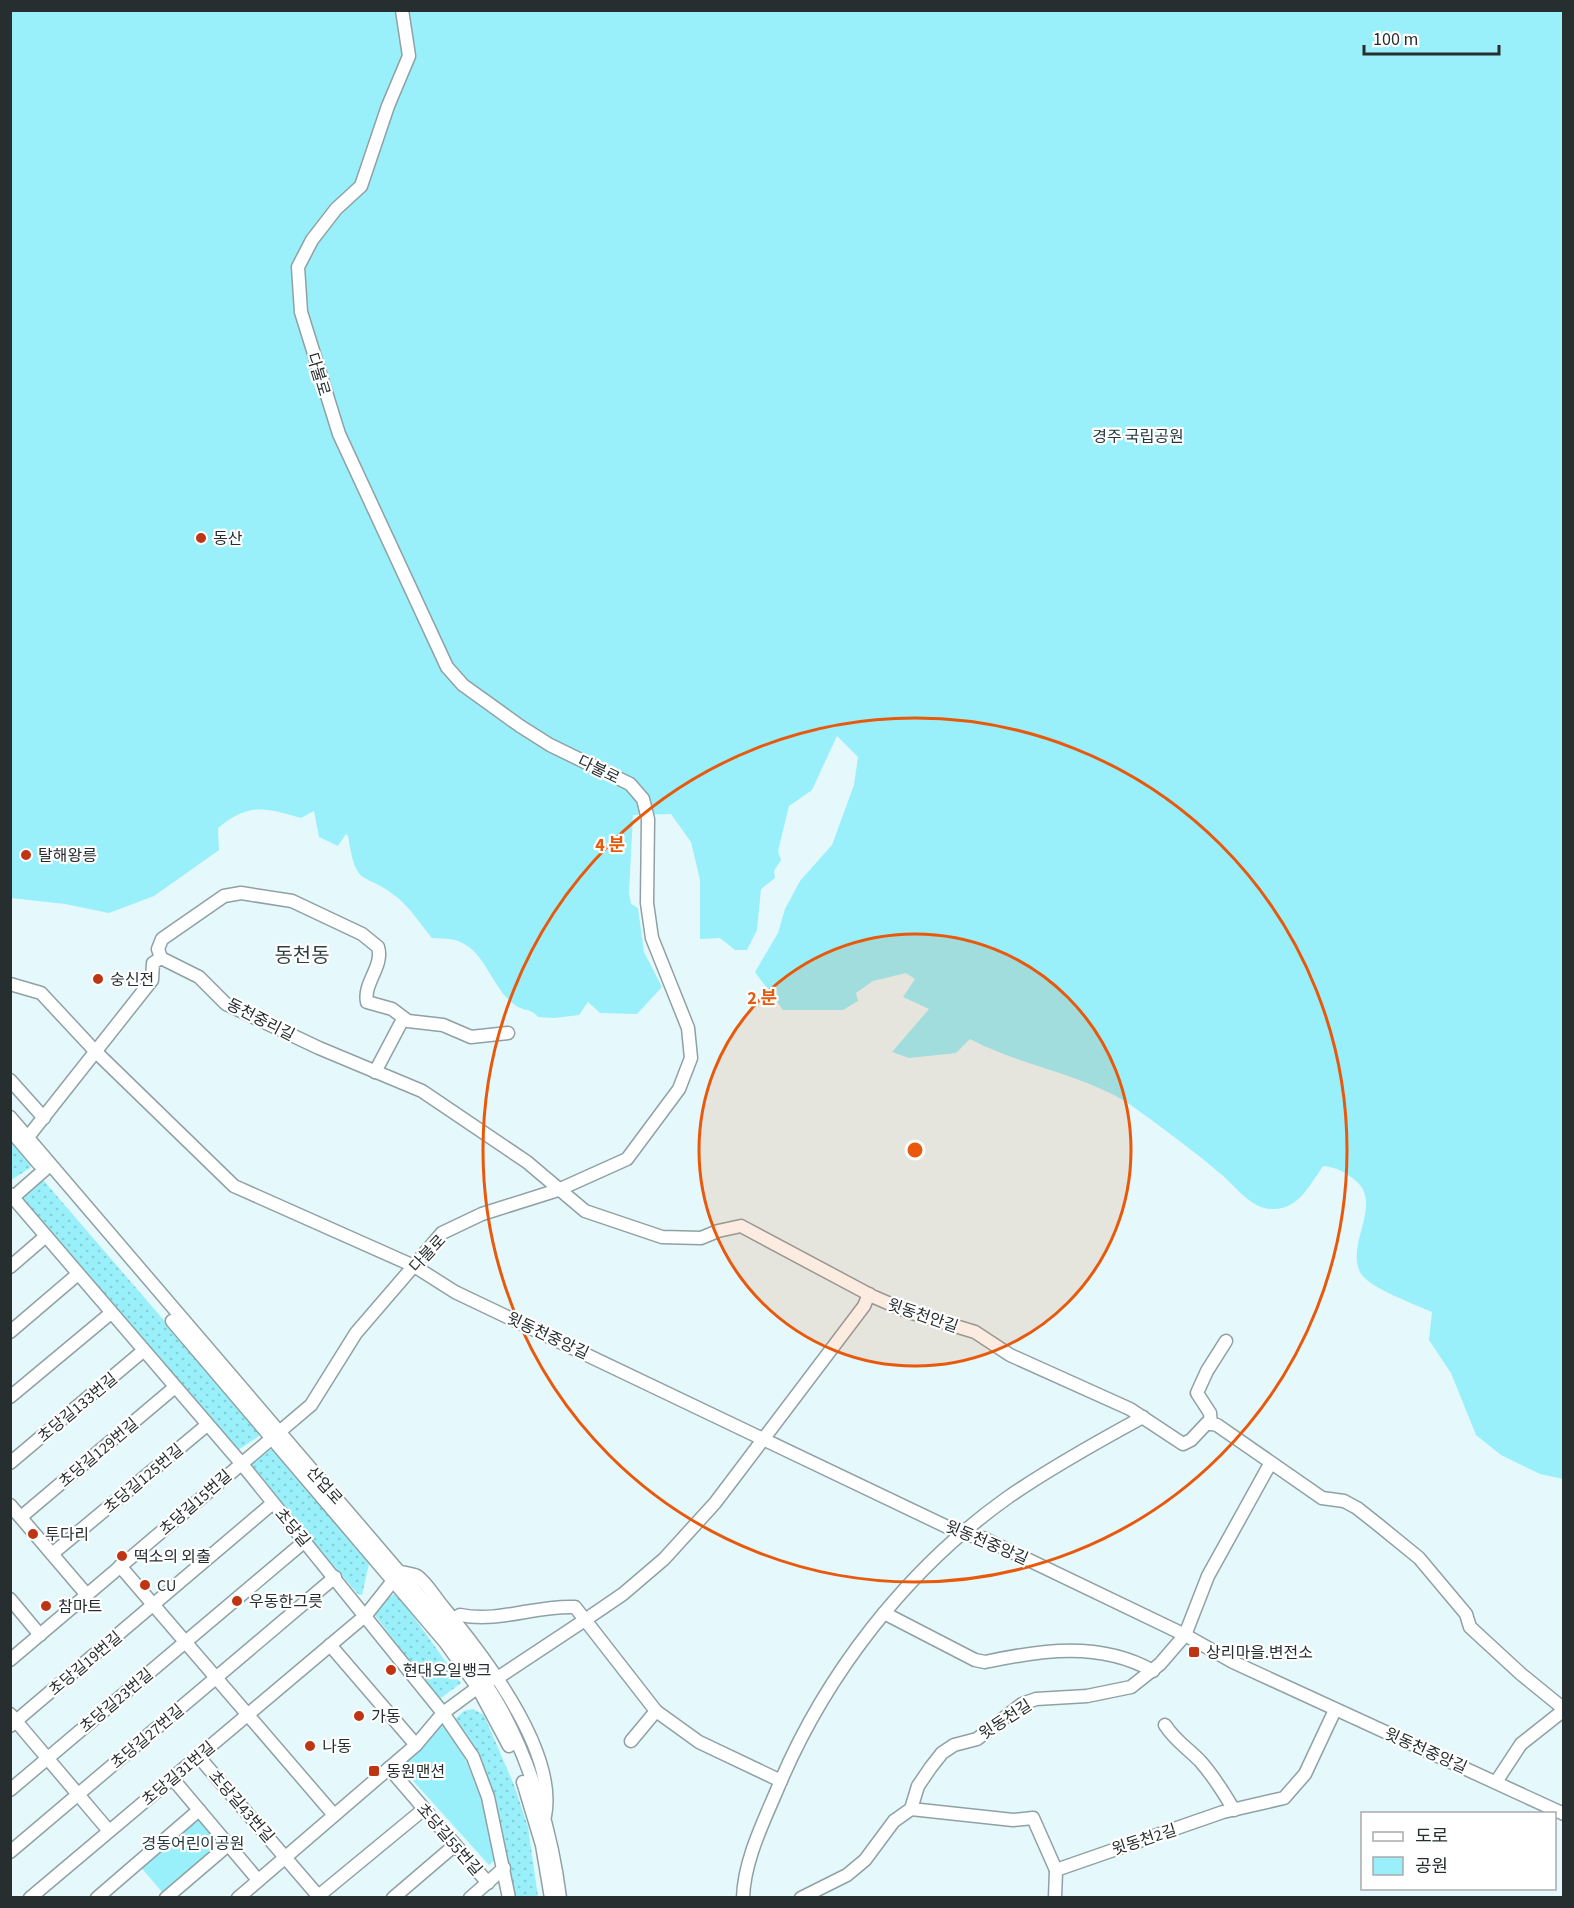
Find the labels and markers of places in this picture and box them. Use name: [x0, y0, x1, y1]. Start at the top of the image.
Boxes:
place label: 동산: [213, 528, 243, 550]
marker: 동산: [194, 531, 208, 545]
place label: 탈해왕릉: [38, 845, 97, 867]
marker: 탈해왕릉: [19, 848, 33, 862]
place label: 숭신전: [110, 969, 154, 991]
marker: 숭신전: [91, 972, 105, 986]
centre of rings: [905, 1140, 925, 1160]
place label: 투다리: [45, 1524, 89, 1546]
marker: 투다리: [26, 1527, 40, 1541]
place label: 떡소의 외출: [134, 1546, 211, 1568]
marker: 떡소의 외출: [115, 1549, 129, 1563]
place label: CU: [157, 1575, 176, 1597]
marker: CU: [138, 1578, 152, 1592]
place label: 우동한그릇: [249, 1591, 323, 1613]
marker: 우동한그릇: [230, 1594, 244, 1608]
place label: 참마트: [58, 1596, 102, 1618]
marker: 참마트: [39, 1599, 53, 1613]
place label: 상리마을.변전소: [1206, 1642, 1313, 1664]
marker: 상리마을.변전소: [1187, 1645, 1201, 1659]
place label: 현대오일뱅크: [403, 1660, 491, 1682]
marker: 현대오일뱅크: [384, 1663, 398, 1677]
place label: 가동: [371, 1706, 401, 1728]
marker: 가동: [352, 1709, 366, 1723]
place label: 나동: [322, 1736, 352, 1758]
marker: 나동: [303, 1739, 317, 1753]
place label: 동원맨션: [386, 1761, 445, 1783]
marker: 동원맨션: [367, 1764, 381, 1778]

